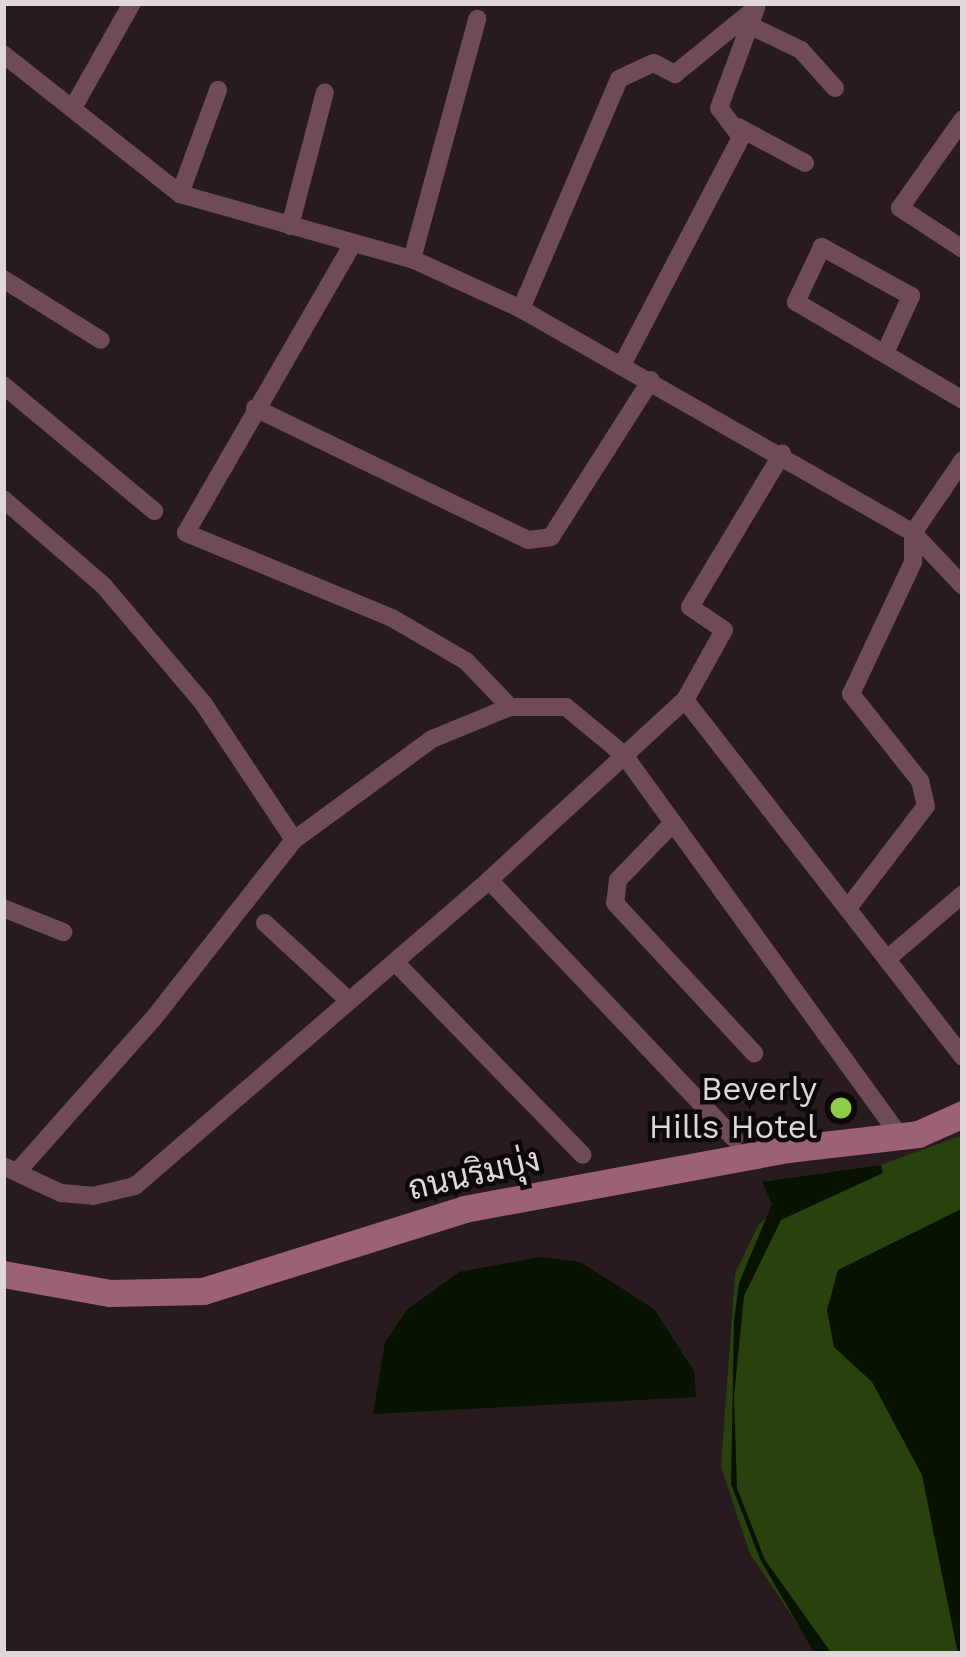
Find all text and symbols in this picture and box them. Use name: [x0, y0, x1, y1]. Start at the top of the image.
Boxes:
place label: Beverly Hills Hotel: [649, 1069, 817, 1147]
marker: Beverly Hills Hotel: [828, 1095, 854, 1121]
street label: ถนนริมบุ่ง: [404, 1140, 544, 1208]

